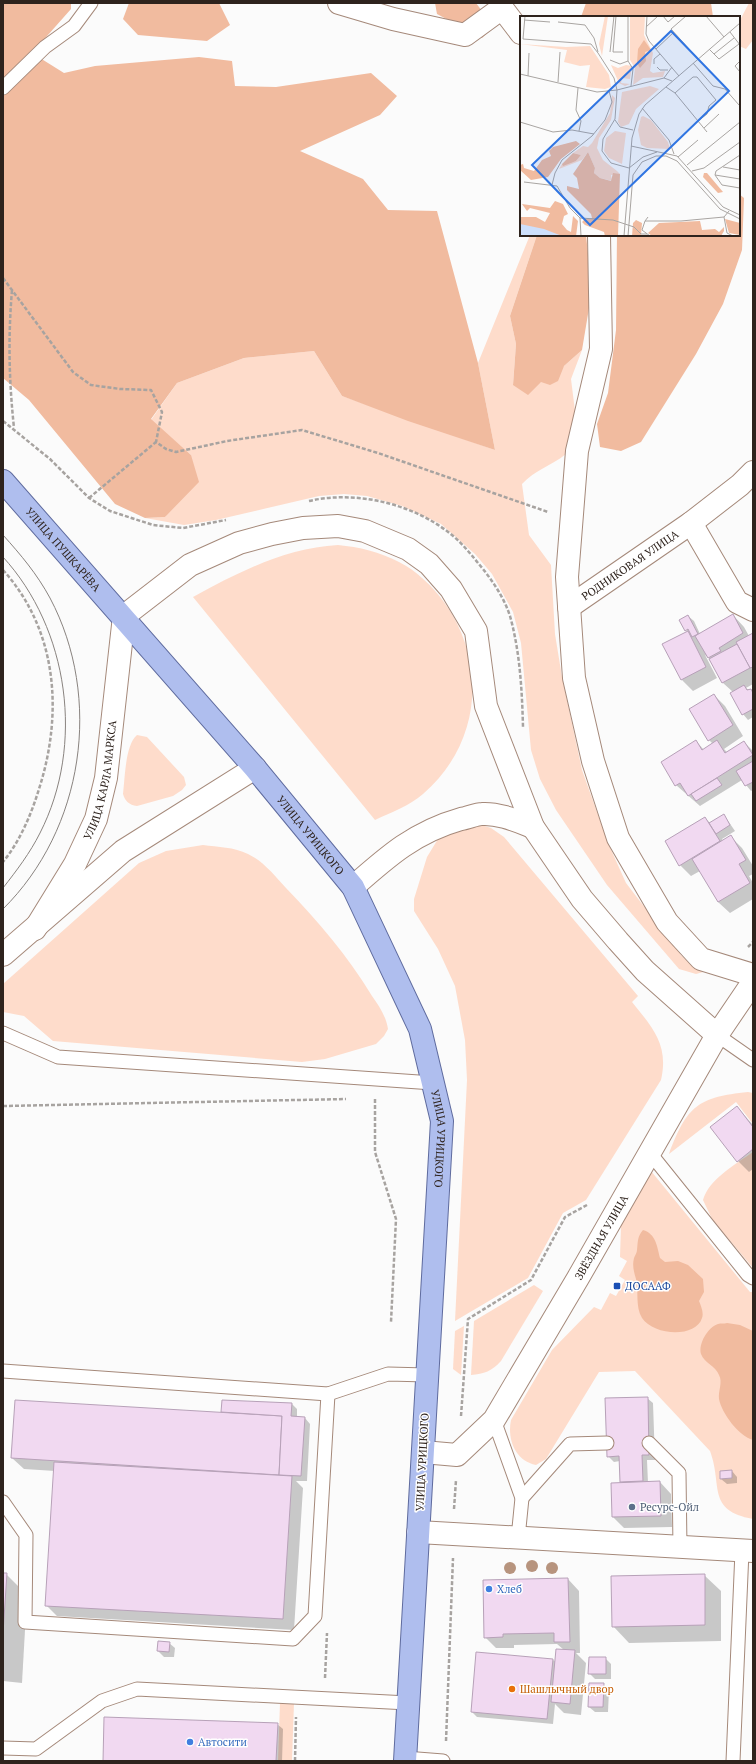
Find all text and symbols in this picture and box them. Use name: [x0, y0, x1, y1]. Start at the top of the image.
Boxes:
inset map: [520, 16, 740, 236]
street label: УЛИЦА ПУШКАРЁВА: [22, 504, 104, 595]
street label: РОДНИКОВАЯ УЛИЦА: [579, 527, 681, 603]
street label: УЛИЦА КАРЛА МАРКСА: [80, 719, 119, 842]
street label: УЛИЦА УРИЦКОГО: [274, 793, 347, 878]
street label: УЛИЦА УРИЦКОГО: [428, 1088, 449, 1188]
street label: ЗВЁЗДНАЯ УЛИЦА: [571, 1192, 631, 1282]
place label: ДОСААФ: [625, 1279, 671, 1293]
marker: ДОСААФ: [612, 1281, 622, 1291]
street label: УЛИЦА УРИЦКОГО: [412, 1412, 432, 1512]
place label: Ресурс-Ойл: [640, 1500, 699, 1514]
marker: Ресурс-Ойл: [627, 1502, 637, 1512]
place label: Хлеб: [497, 1582, 522, 1596]
marker: Хлеб: [484, 1584, 494, 1594]
place label: Шашлычный двор: [520, 1682, 614, 1696]
marker: Шашлычный двор: [507, 1684, 517, 1694]
place label: Автосити: [198, 1735, 247, 1749]
marker: Автосити: [185, 1737, 195, 1747]

